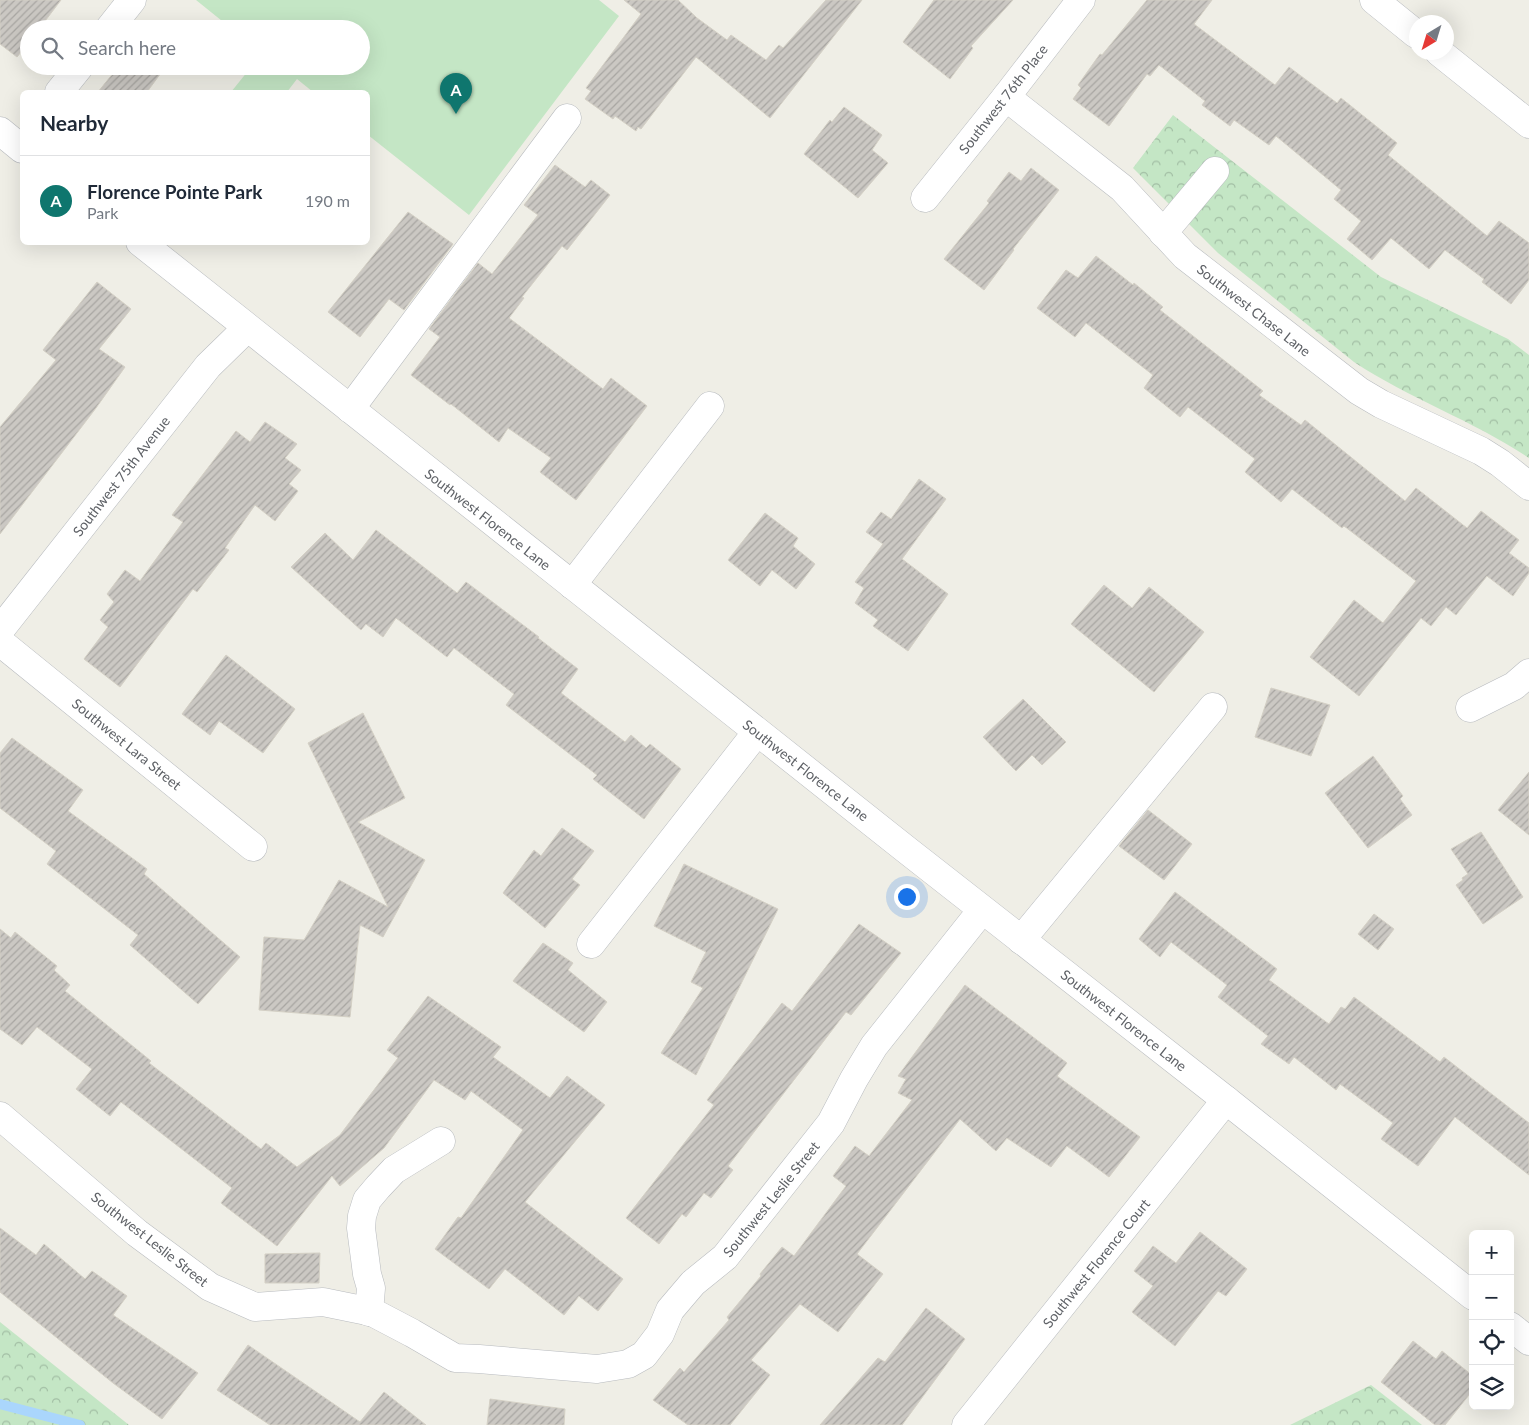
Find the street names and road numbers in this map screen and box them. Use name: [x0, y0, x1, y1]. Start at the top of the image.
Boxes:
street label: Southwest 76th Place: [955, 41, 1051, 157]
street label: Southwest Chase Lane: [1194, 260, 1314, 360]
street label: Southwest 75th Avenue: [69, 413, 173, 539]
street label: Southwest Florence Lane: [422, 465, 554, 573]
street label: Southwest Lara Street: [69, 695, 185, 793]
street label: Southwest Florence Lane: [740, 716, 872, 824]
street label: Southwest Florence Lane: [1058, 966, 1190, 1074]
street label: Southwest Leslie Street: [719, 1138, 823, 1260]
street label: Southwest Leslie Street: [88, 1188, 212, 1290]
street label: Southwest Florence Court: [1039, 1195, 1153, 1331]

